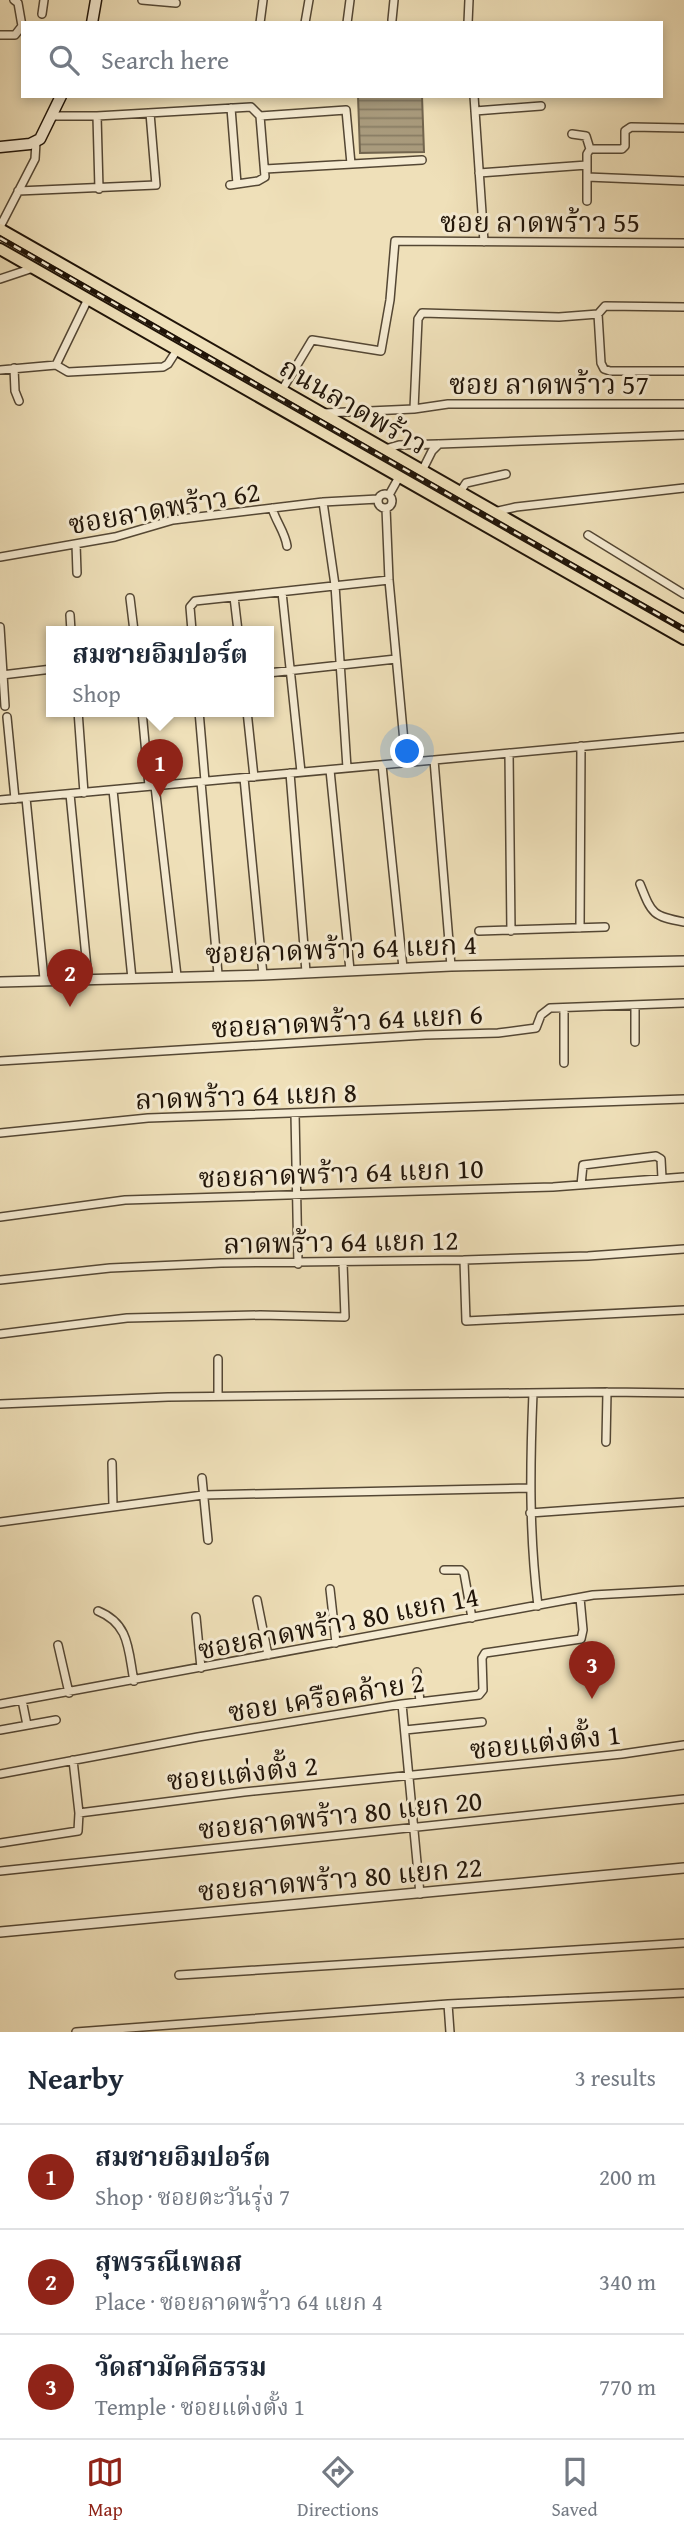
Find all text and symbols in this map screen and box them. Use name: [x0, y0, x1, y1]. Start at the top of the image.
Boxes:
search box: [21, 21, 663, 98]
text: Search here: [101, 40, 229, 79]
icon: search: [45, 41, 83, 79]
street label: ซอย ลาดพร้าว 55: [440, 201, 640, 242]
street label: ถนนลาดพร้าว: [272, 346, 436, 464]
street label: ซอย ลาดพร้าว 57: [449, 363, 649, 404]
street label: ซอยลาดพร้าว 62: [65, 470, 263, 544]
popup: [46, 626, 274, 717]
text: สมชายอิมปอร์ต: [72, 634, 248, 673]
text: Shop: [72, 677, 121, 710]
your location: [390, 734, 424, 768]
pin: 1: [137, 739, 183, 797]
street label: ซอยลาดพร้าว 64 แยก 4: [204, 923, 478, 973]
pin: 2: [47, 949, 93, 1007]
street label: ซอยลาดพร้าว 64 แยก 6: [210, 992, 484, 1048]
street label: ลาดพร้าว 64 แยก 8: [134, 1071, 358, 1119]
street label: ซอยลาดพร้าว 64 แยก 10: [198, 1147, 484, 1197]
street label: ลาดพร้าว 64 แยก 12: [223, 1218, 459, 1264]
street label: ซอยลาดพร้าว 80 แยก 14: [194, 1575, 482, 1669]
pin: 3: [569, 1641, 615, 1699]
street label: ซอย เครือคล้าย 2: [225, 1660, 427, 1732]
street label: ซอยแต่งตั้ง 1: [467, 1713, 623, 1769]
street label: ซอยแต่งตั้ง 2: [164, 1744, 320, 1800]
street label: ซอยลาดพร้าว 80 แยก 20: [196, 1779, 484, 1849]
street label: ซอยลาดพร้าว 80 แยก 22: [196, 1845, 484, 1911]
text: Nearby: [28, 2056, 124, 2100]
text: 3 results: [575, 2061, 656, 2094]
text: สมชายอิมปอร์ต: [95, 2137, 270, 2176]
text: 1: [45, 2160, 57, 2193]
text: 200 m: [599, 2160, 656, 2193]
text: Shop · ซอยตะวันรุ่ง 7: [95, 2180, 290, 2213]
text: สุพรรณีเพลส: [95, 2242, 242, 2281]
text: 2: [45, 2265, 57, 2298]
text: 340 m: [599, 2265, 656, 2298]
text: Place · ซอยลาดพร้าว 64 แยก 4: [95, 2285, 383, 2318]
text: วัดสามัคคีธรรม: [95, 2347, 267, 2386]
text: 3: [45, 2370, 57, 2403]
text: 770 m: [599, 2370, 656, 2403]
text: Temple · ซอยแต่งตั้ง 1: [95, 2390, 305, 2423]
tab: Map: [86, 2453, 124, 2523]
tab: Directions: [297, 2453, 379, 2523]
tab: Saved: [552, 2453, 598, 2523]

